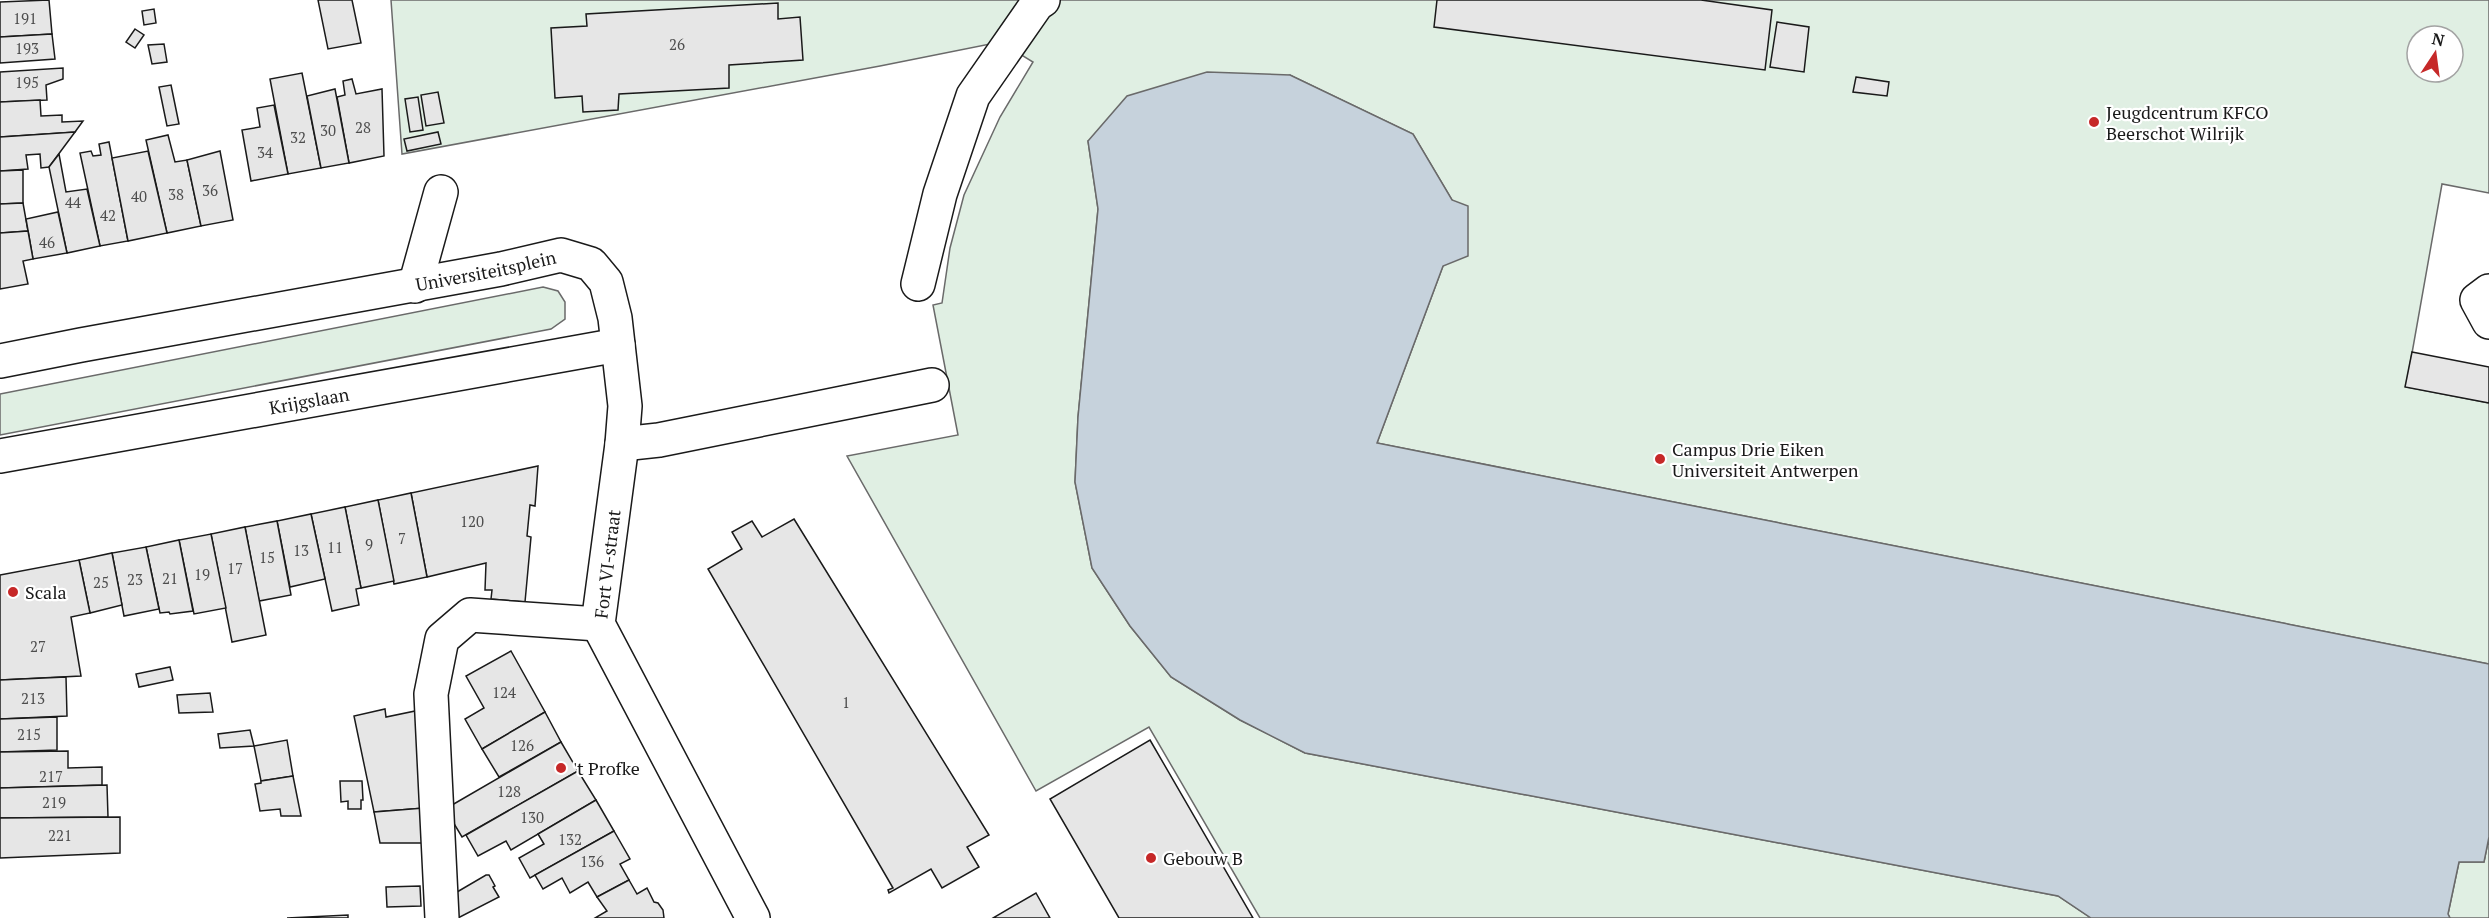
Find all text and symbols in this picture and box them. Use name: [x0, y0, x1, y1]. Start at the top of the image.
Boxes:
house number: 191: [13, 8, 37, 28]
north arrow: [2405, 24, 2465, 84]
text: N: [2430, 27, 2447, 51]
house number: 26: [669, 34, 685, 54]
house number: 193: [15, 38, 39, 58]
house number: 195: [15, 72, 39, 92]
place label: Jeugdcentrum KFCO Beerschot Wilrijk: [2106, 100, 2269, 145]
marker: Jeugdcentrum KFCO Beerschot Wilrijk: [2087, 115, 2101, 129]
house number: 28: [355, 117, 371, 137]
house number: 30: [320, 120, 336, 140]
house number: 32: [290, 127, 306, 147]
house number: 34: [257, 142, 273, 162]
house number: 36: [202, 180, 218, 200]
house number: 38: [168, 184, 184, 204]
house number: 40: [131, 186, 147, 206]
house number: 44: [65, 192, 81, 212]
house number: 42: [100, 205, 116, 225]
house number: 46: [39, 232, 55, 252]
street label: Universiteitsplein: [414, 245, 559, 296]
street label: Krijgslaan: [267, 381, 351, 419]
place label: Campus Drie Eiken Universiteit Antwerpen: [1672, 437, 1859, 482]
marker: Campus Drie Eiken Universiteit Antwerpen: [1653, 452, 1667, 466]
street label: Fort VI-straat: [588, 508, 626, 620]
house number: 120: [460, 511, 484, 531]
house number: 7: [398, 528, 406, 548]
house number: 9: [365, 534, 373, 554]
house number: 11: [327, 537, 343, 557]
house number: 13: [293, 540, 309, 560]
house number: 15: [259, 547, 275, 567]
house number: 17: [227, 558, 243, 578]
house number: 19: [194, 564, 210, 584]
house number: 21: [162, 568, 178, 588]
house number: 23: [127, 569, 143, 589]
house number: 25: [93, 572, 109, 592]
place label: Scala: [25, 580, 67, 604]
marker: Scala: [6, 585, 20, 599]
house number: 27: [30, 636, 46, 656]
house number: 124: [492, 682, 516, 702]
house number: 213: [21, 688, 45, 708]
house number: 1: [842, 692, 850, 712]
house number: 215: [17, 724, 41, 744]
house number: 126: [510, 735, 534, 755]
place label: 't Profke: [573, 756, 640, 780]
marker: 't Profke: [554, 761, 568, 775]
house number: 217: [39, 766, 63, 786]
house number: 128: [497, 781, 521, 801]
house number: 219: [42, 792, 66, 812]
house number: 130: [520, 807, 544, 827]
house number: 221: [48, 825, 72, 845]
house number: 132: [558, 829, 582, 849]
place label: Gebouw B: [1163, 846, 1243, 870]
house number: 136: [580, 851, 604, 871]
marker: Gebouw B: [1144, 851, 1158, 865]

